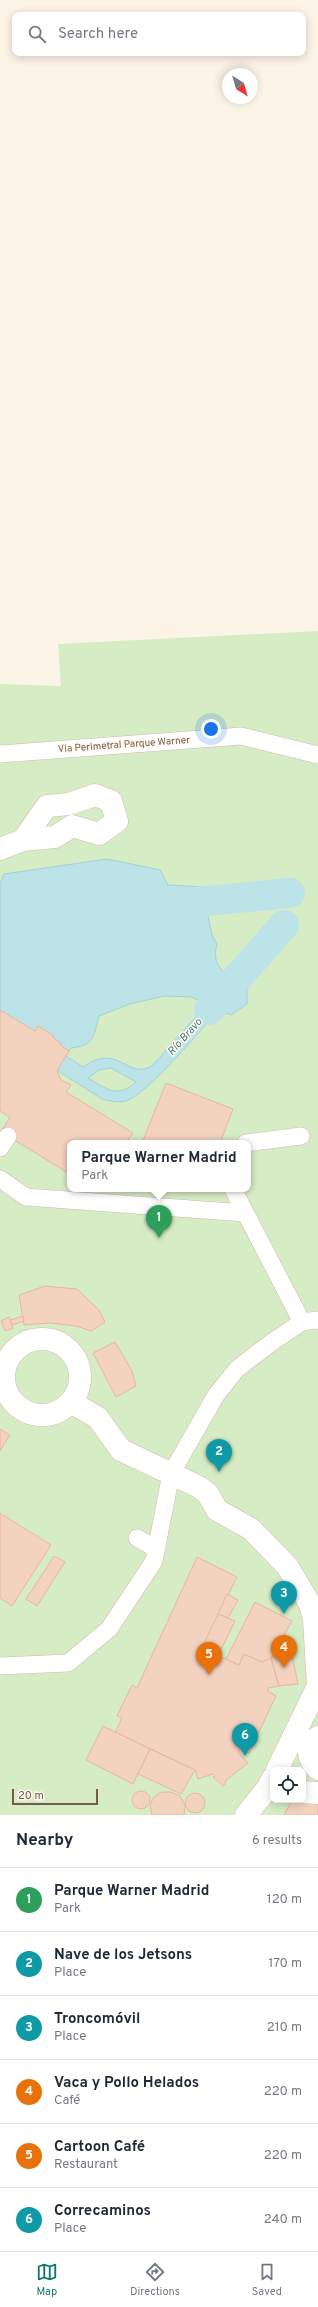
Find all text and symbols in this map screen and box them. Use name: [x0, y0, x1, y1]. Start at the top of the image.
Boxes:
search box: [12, 12, 306, 56]
icon: search: [26, 23, 48, 45]
text: Search here: [58, 25, 138, 44]
north arrow: [222, 68, 258, 104]
your location: [201, 719, 221, 739]
street label: Via Perimetral Parque Warner: [57, 734, 191, 756]
water label: Río Bravo: [165, 1015, 206, 1059]
popup: [67, 1140, 251, 1192]
text: Parque Warner Madrid: [81, 1149, 237, 1168]
text: Park: [81, 1168, 108, 1184]
pin: 1: [146, 1205, 172, 1238]
pin: 2: [206, 1439, 232, 1472]
pin: 3: [271, 1581, 297, 1614]
pin: 4: [271, 1635, 297, 1668]
pin: 5: [196, 1642, 222, 1675]
pin: 6: [232, 1723, 258, 1756]
map controls: [270, 1767, 306, 1803]
button: locate: [270, 1767, 306, 1803]
scale bar: [12, 1787, 98, 1806]
text: 20 m: [18, 1789, 44, 1803]
text: Nearby: [16, 1830, 73, 1852]
text: 6 results: [252, 1833, 302, 1849]
text: Parque Warner Madrid: [54, 1882, 209, 1901]
text: 1: [26, 1892, 32, 1908]
text: 120 m: [267, 1892, 302, 1908]
text: Park: [54, 1901, 81, 1917]
text: Nave de los Jetsons: [54, 1946, 192, 1965]
text: 2: [25, 1956, 33, 1972]
text: 170 m: [268, 1956, 302, 1972]
text: Place: [54, 1965, 86, 1981]
text: Troncomóvil: [54, 2010, 140, 2029]
text: 3: [25, 2020, 33, 2036]
text: 210 m: [267, 2020, 302, 2036]
text: Place: [54, 2029, 86, 2045]
text: Vaca y Pollo Helados: [54, 2074, 199, 2093]
text: 4: [25, 2084, 33, 2100]
text: 220 m: [264, 2084, 302, 2100]
text: Café: [54, 2093, 80, 2109]
text: Cartoon Café: [54, 2138, 145, 2157]
text: 5: [25, 2148, 33, 2164]
text: 220 m: [264, 2148, 302, 2164]
text: Restaurant: [54, 2157, 118, 2173]
text: Correcaminos: [54, 2202, 151, 2221]
text: 6: [25, 2212, 33, 2228]
text: 240 m: [264, 2212, 302, 2228]
text: Place: [54, 2221, 86, 2237]
tab: Map: [36, 2261, 58, 2299]
tab: Directions: [130, 2261, 180, 2299]
tab: Saved: [252, 2261, 282, 2299]

